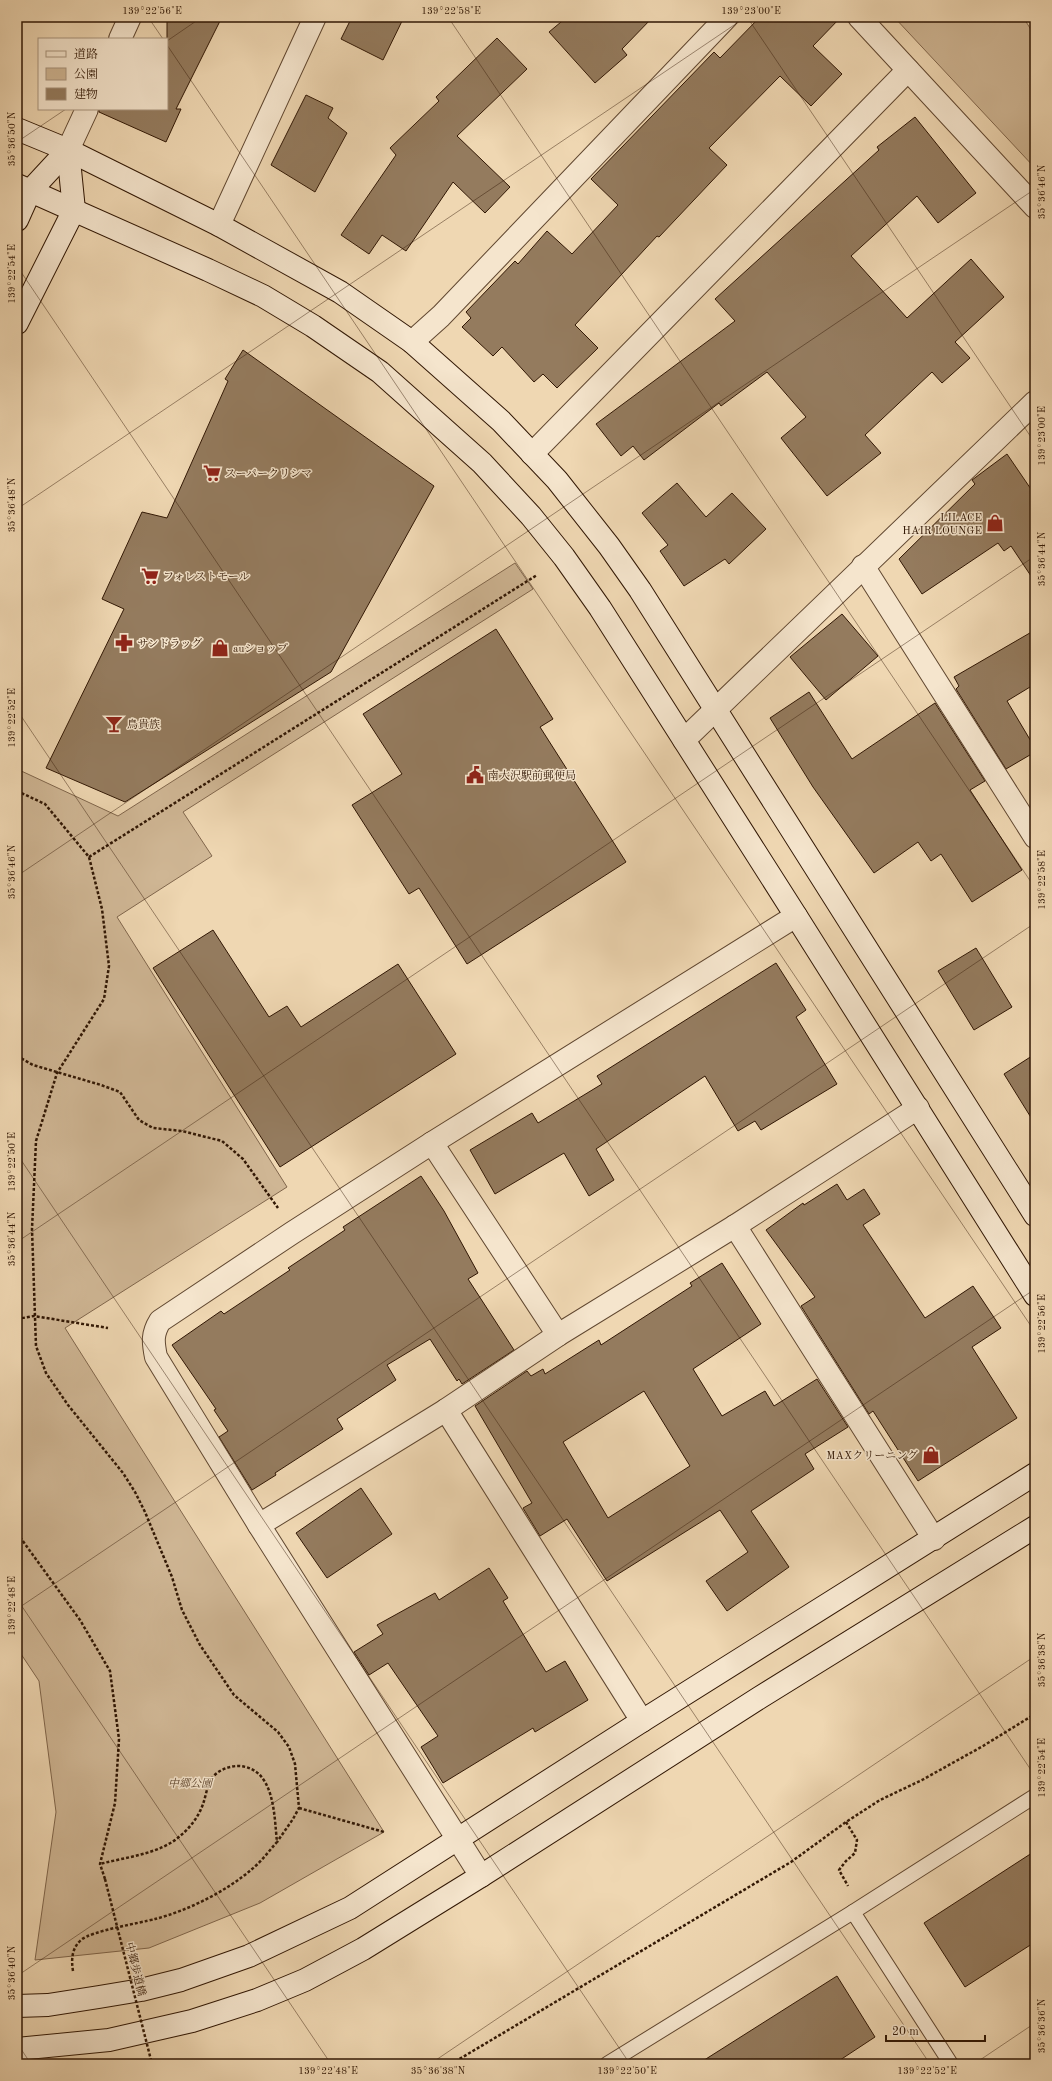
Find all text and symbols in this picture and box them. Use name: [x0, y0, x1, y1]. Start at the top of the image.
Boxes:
text: 139°22'56"E: [122, 6, 182, 16]
text: 139°22'58"E: [421, 6, 481, 16]
text: 139°23'00"E: [721, 6, 781, 16]
legend: [38, 38, 168, 110]
text: 道路: [74, 47, 98, 61]
text: 公園: [74, 68, 98, 81]
text: 建物: [74, 87, 98, 101]
text: 35°36'50"N: [7, 111, 17, 166]
text: 35°36'46"N: [1037, 164, 1047, 219]
text: 139°22'54"E: [7, 244, 17, 304]
text: 139°23'00"E: [1037, 406, 1047, 466]
supermarket icon: スーパークリシマ: [202, 463, 222, 483]
place label: スーパークリシマ: [225, 468, 312, 480]
text: 35°36'48"N: [7, 477, 17, 532]
place label: LILACE HAIR LOUNGE: [902, 513, 982, 537]
shop icon: LILACE HAIR LOUNGE: [985, 513, 1005, 533]
text: 35°36'44"N: [1037, 531, 1047, 586]
supermarket icon: フォレストモール: [140, 566, 160, 586]
place label: フォレストモール: [163, 571, 249, 583]
pharmacy icon: サンドラッグ: [114, 633, 134, 653]
place label: サンドラッグ: [137, 637, 202, 650]
shop icon: auショップ: [210, 638, 230, 658]
place label: auショップ: [233, 643, 288, 655]
text: 139°22'52"E: [7, 688, 17, 748]
bar icon: 鳥貴族: [104, 714, 124, 734]
place label: 鳥貴族: [127, 718, 160, 731]
public building icon: 南大沢駅前郵便局: [465, 765, 485, 785]
place label: 南大沢駅前郵便局: [488, 769, 576, 782]
text: 35°36'46"N: [7, 844, 17, 899]
text: 139°22'58"E: [1037, 850, 1047, 910]
text: 139°22'50"E: [7, 1132, 17, 1192]
text: 35°36'44"N: [7, 1211, 17, 1266]
text: 139°22'56"E: [1037, 1294, 1047, 1354]
shop icon: MAXクリーニング: [921, 1445, 941, 1465]
place label: MAXクリーニング: [826, 1449, 918, 1462]
text: 139°22'48"E: [7, 1576, 17, 1636]
text: 35°36'38"N: [1037, 1632, 1047, 1687]
text: 139°22'54"E: [1037, 1738, 1047, 1798]
park label: 中郷公園: [168, 1777, 214, 1790]
street label: 中郷歩道橋: [123, 1941, 148, 1997]
text: 35°36'40"N: [7, 1945, 17, 2000]
text: 35°36'36"N: [1037, 1998, 1047, 2053]
scale bar: [886, 2017, 985, 2043]
text: 20 m: [892, 2026, 919, 2038]
text: 139°22'48"E: [298, 2066, 358, 2076]
text: 35°36'38"N: [411, 2066, 466, 2076]
text: 139°22'50"E: [597, 2066, 657, 2076]
text: 139°22'52"E: [897, 2066, 957, 2076]

